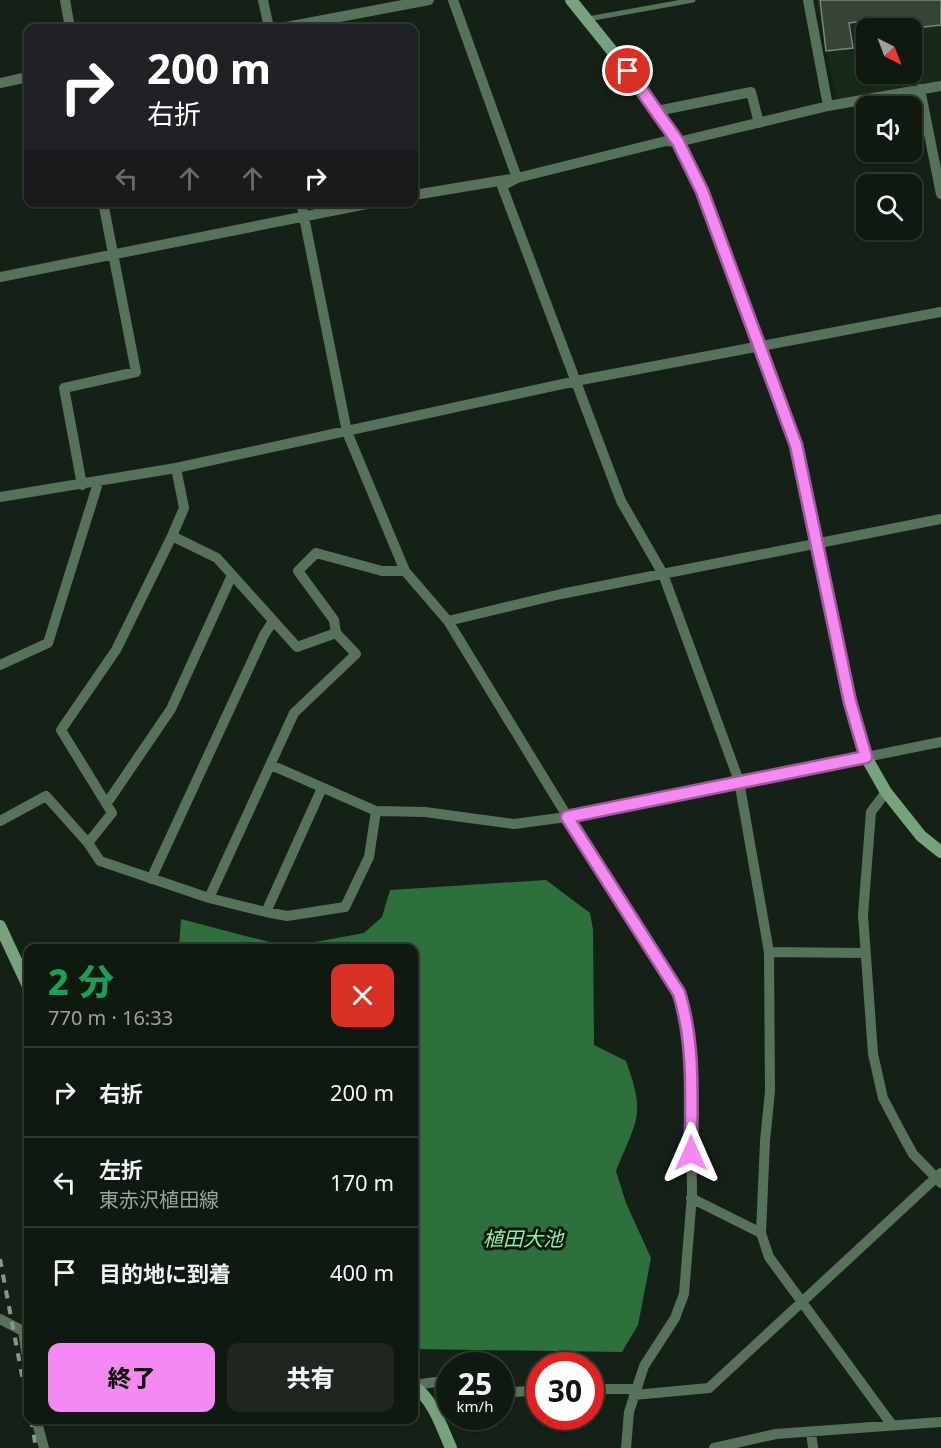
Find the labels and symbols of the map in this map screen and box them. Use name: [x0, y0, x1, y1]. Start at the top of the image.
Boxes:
north arrow: [856, 18, 922, 84]
pin: [602, 45, 653, 96]
position arrow: [659, 1121, 723, 1185]
water label: 植田大池: [483, 1225, 565, 1252]
speed limit sign: 30: [526, 1352, 604, 1430]

